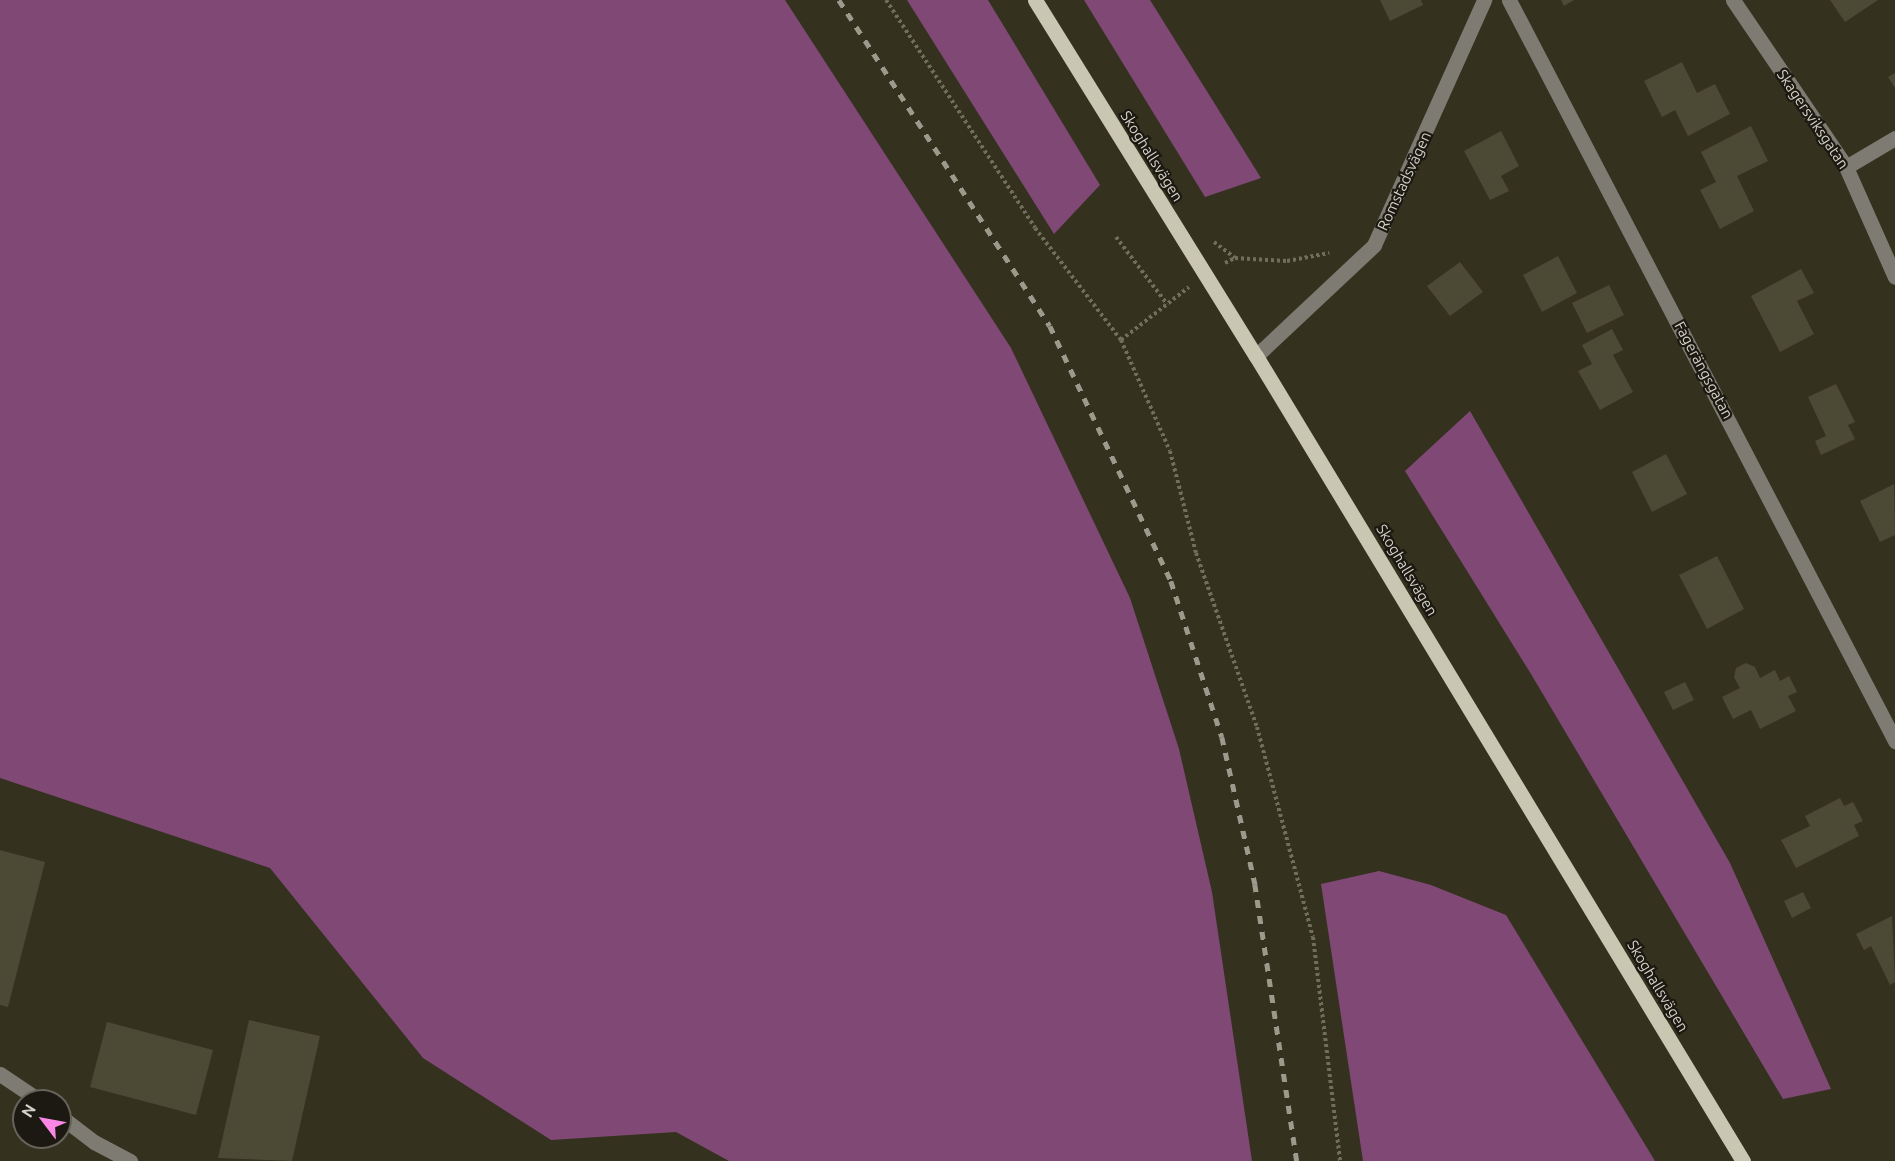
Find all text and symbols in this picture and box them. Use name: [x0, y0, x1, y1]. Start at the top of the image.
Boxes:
street label: Skagersviksgatan: [1773, 66, 1853, 172]
street label: Skoghallsvägen: [1117, 107, 1187, 205]
street label: Romstadsvägen: [1373, 129, 1435, 233]
street label: Fagerängsgatan: [1671, 318, 1737, 422]
street label: Skoghallsvägen: [1373, 521, 1441, 619]
street label: Skoghallsvägen: [1624, 937, 1692, 1035]
north arrow: [12, 1089, 72, 1149]
text: N: [18, 1101, 39, 1120]

